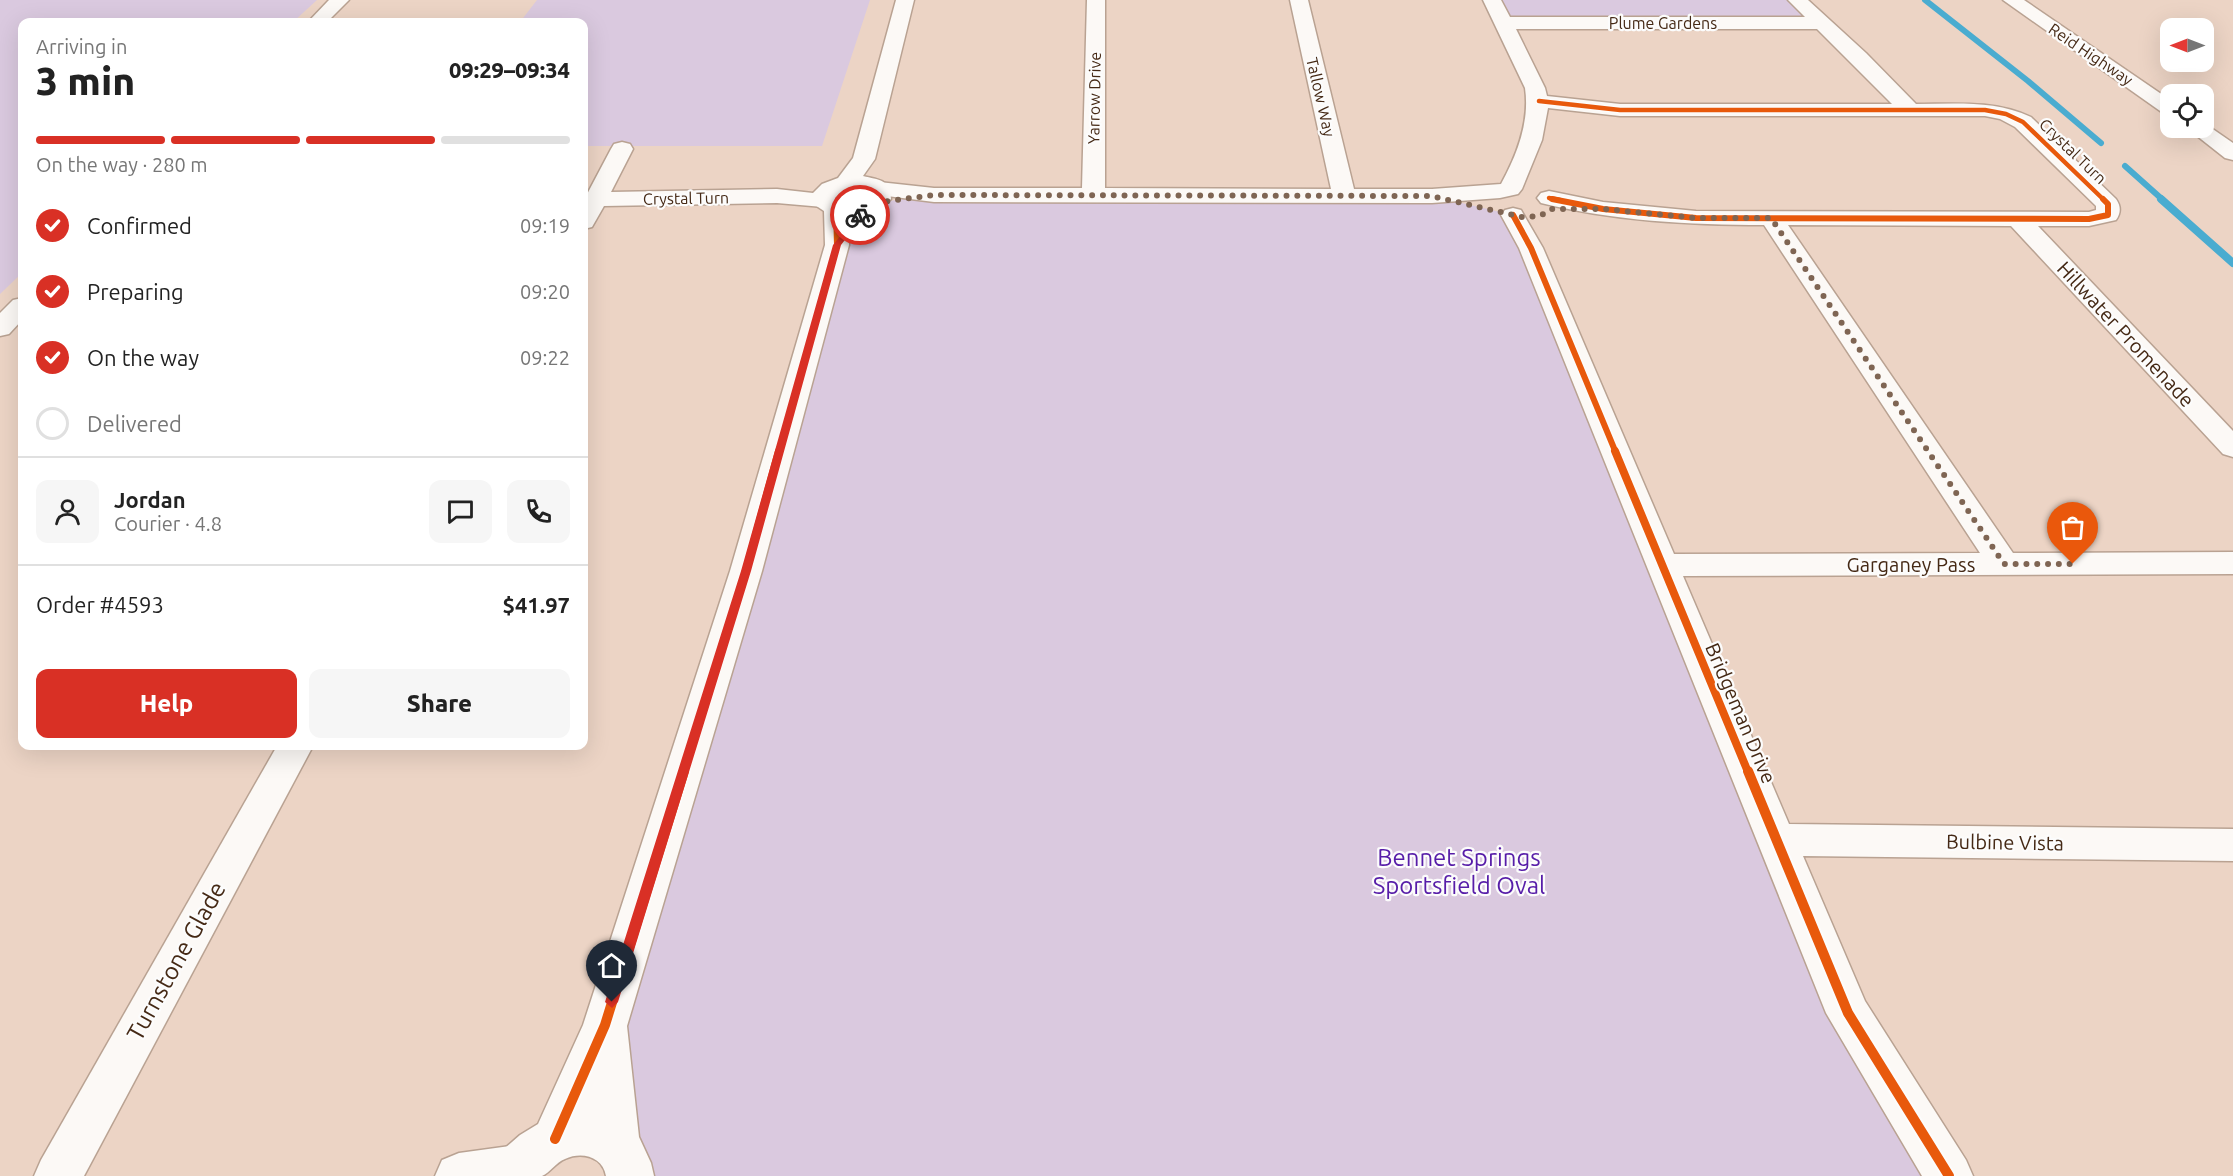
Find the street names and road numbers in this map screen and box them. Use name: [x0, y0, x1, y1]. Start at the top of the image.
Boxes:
street label: Plume Gardens: [1609, 14, 1717, 32]
street label: Reid Highway: [2046, 19, 2137, 89]
street label: Yarrow Drive: [1084, 52, 1104, 144]
street label: Tallow Way: [1303, 56, 1339, 139]
street label: Crystal Turn: [2036, 115, 2110, 187]
street label: Crystal Turn: [643, 188, 729, 208]
street label: Hillwater Promenade: [2053, 257, 2199, 411]
street label: Garganey Pass: [1847, 553, 1975, 576]
street label: Bridgeman Drive: [1701, 639, 1781, 787]
street label: Bulbine Vista: [1946, 829, 2064, 855]
street label: Turnstone Glade: [121, 877, 231, 1045]

